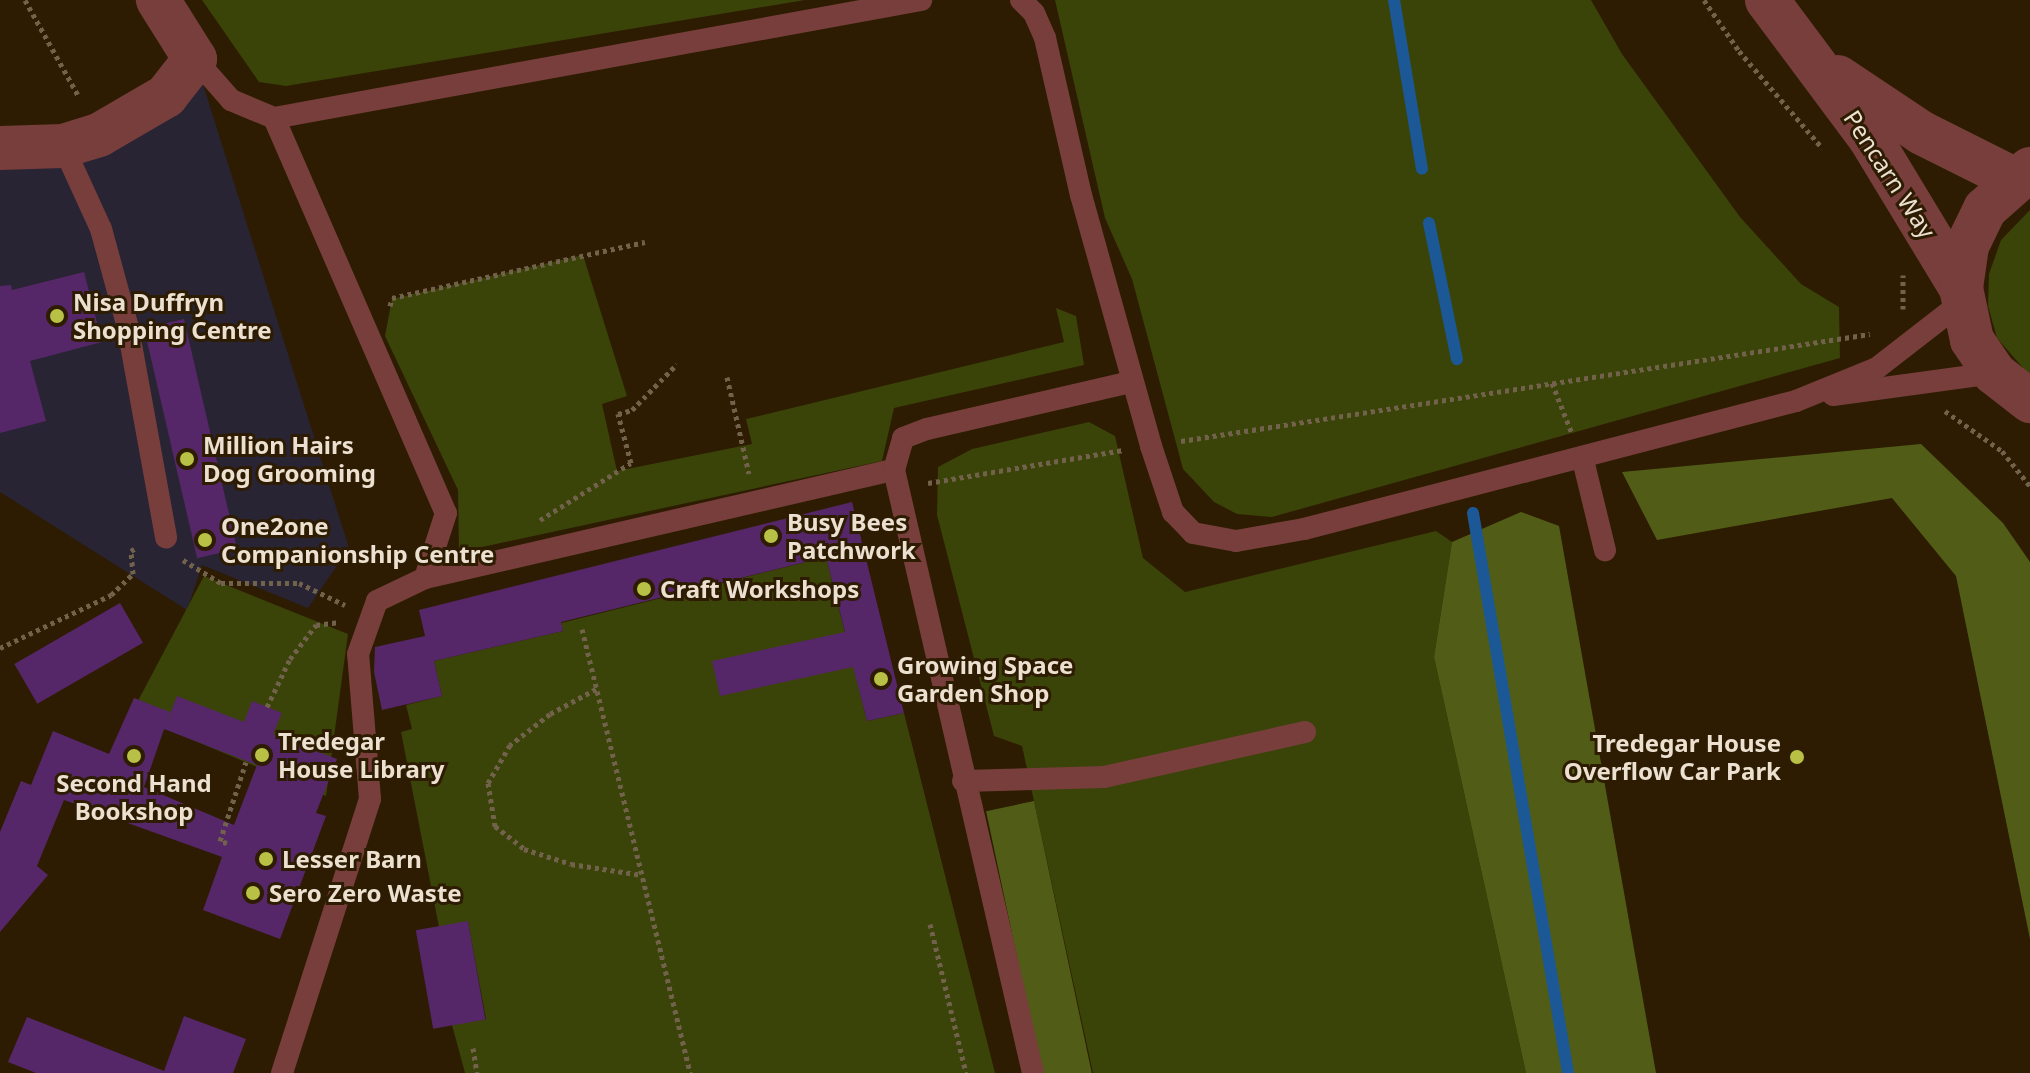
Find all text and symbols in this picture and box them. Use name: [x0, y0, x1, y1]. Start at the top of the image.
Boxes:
street label: Pencarn Way: [1838, 105, 1942, 243]
place label: Nisa Duffryn Shopping Centre: [73, 288, 272, 344]
marker: Nisa Duffryn Shopping Centre: [48, 307, 66, 325]
place label: Million Hairs Dog Grooming: [203, 431, 376, 487]
marker: Million Hairs Dog Grooming: [178, 450, 196, 468]
place label: Busy Bees Patchwork: [787, 508, 916, 564]
place label: One2one Companionship Centre: [221, 512, 494, 568]
marker: Busy Bees Patchwork: [762, 527, 780, 545]
marker: One2one Companionship Centre: [196, 531, 214, 549]
place label: Craft Workshops: [660, 575, 859, 603]
marker: Craft Workshops: [635, 580, 653, 598]
place label: Growing Space Garden Shop: [897, 651, 1073, 707]
marker: Growing Space Garden Shop: [872, 670, 890, 688]
place label: Tredegar House Library: [278, 727, 444, 783]
place label: Tredegar House Overflow Car Park: [1564, 729, 1781, 785]
marker: Tredegar House Library: [253, 746, 271, 764]
marker: Second Hand Bookshop: [125, 747, 143, 765]
marker: Tredegar House Overflow Car Park: [1788, 748, 1806, 766]
place label: Second Hand Bookshop: [56, 769, 212, 825]
place label: Lesser Barn: [282, 845, 422, 873]
marker: Lesser Barn: [257, 850, 275, 868]
place label: Sero Zero Waste: [269, 879, 462, 907]
marker: Sero Zero Waste: [244, 884, 262, 902]

